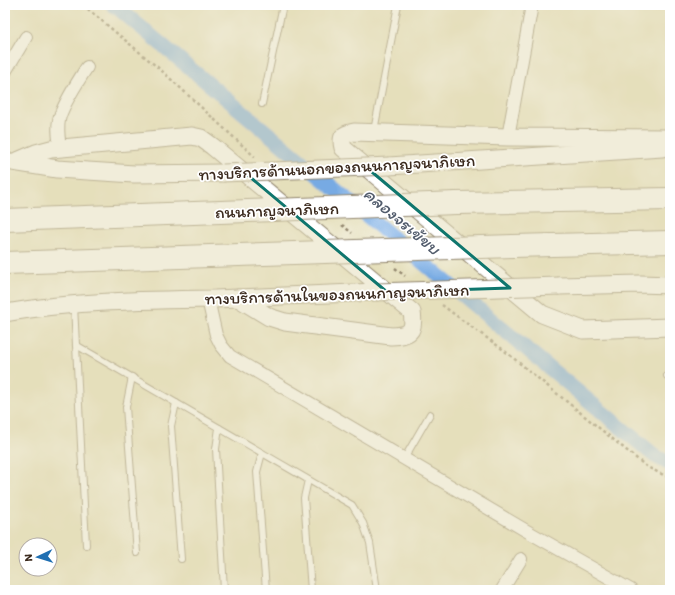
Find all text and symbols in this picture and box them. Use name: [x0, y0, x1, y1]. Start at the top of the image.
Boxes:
street label: ทางบริการด้านนอกของถนนกาญจนาภิเษก: [198, 150, 476, 184]
water label: คลองจรเข้ขบ: [359, 182, 446, 261]
street label: ถนนกาญจนาภิเษก: [215, 198, 339, 222]
street label: ทางบริการด้านในของถนนกาญจนาภิเษก: [204, 279, 470, 309]
north arrow: [18, 537, 58, 577]
text: N: [22, 553, 35, 562]

